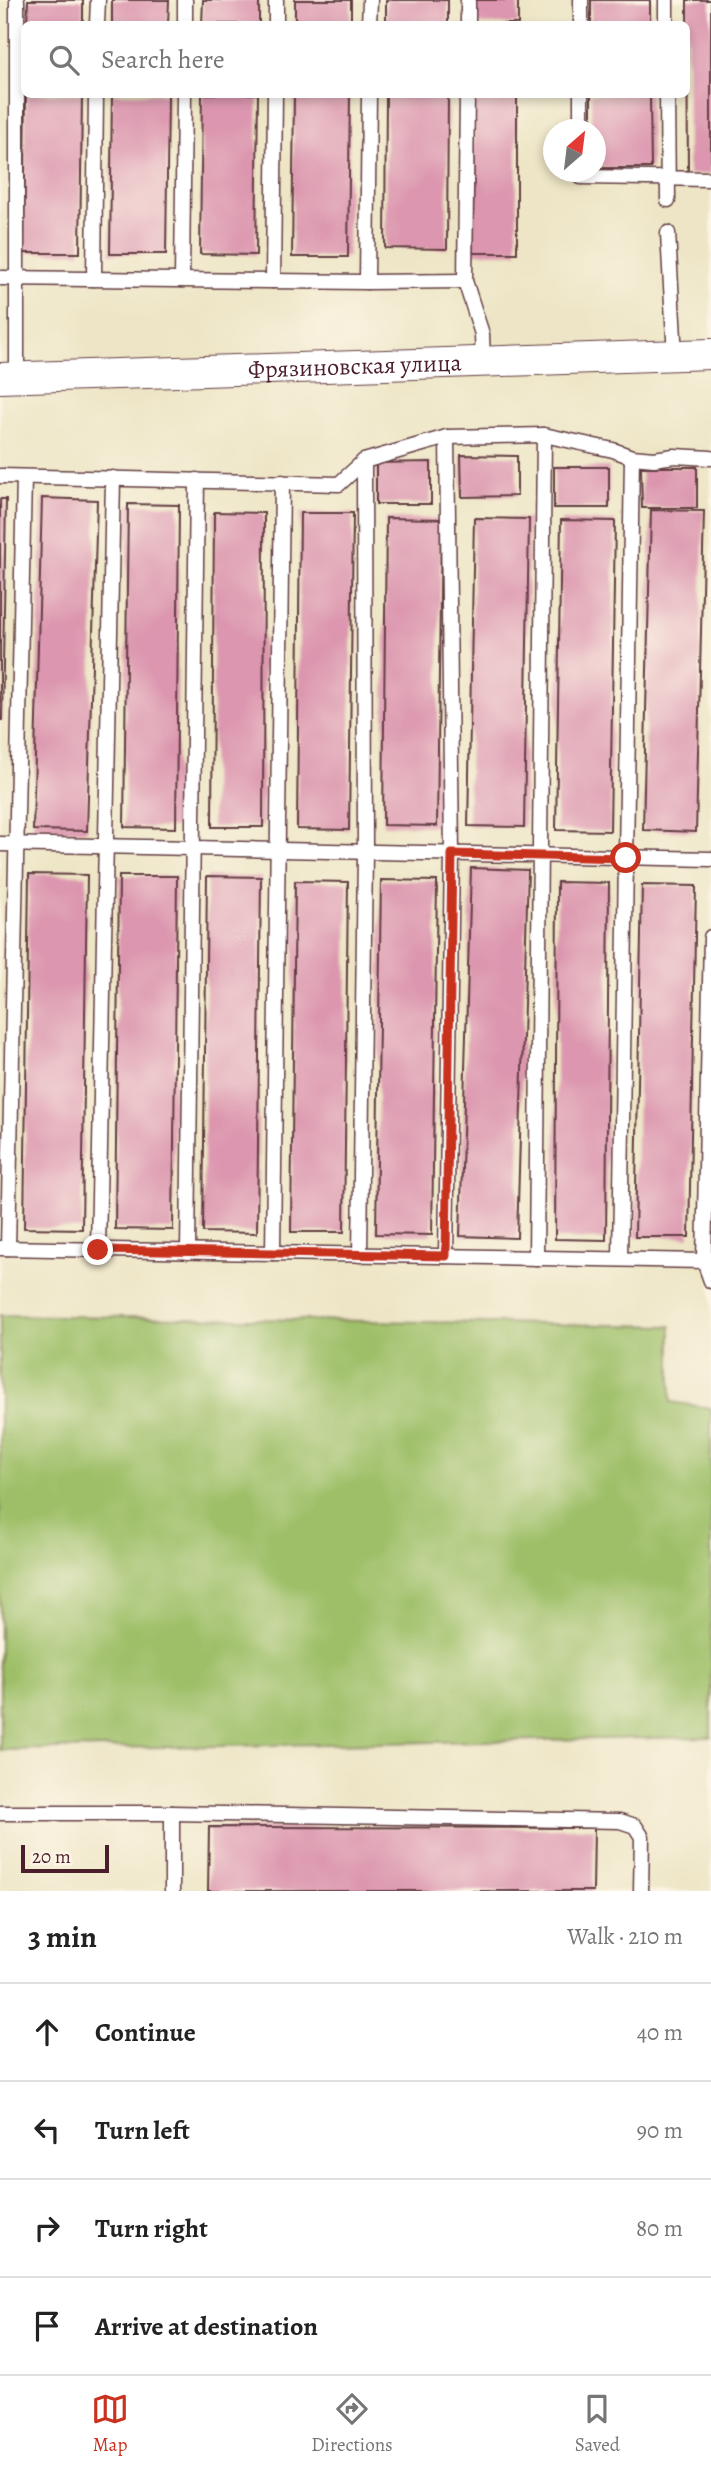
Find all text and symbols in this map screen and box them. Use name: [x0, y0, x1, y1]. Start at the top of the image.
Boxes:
search box: [21, 21, 690, 98]
icon: search: [45, 41, 83, 79]
text: Search here: [101, 42, 225, 77]
north arrow: [543, 119, 606, 182]
street label: Фрязиновская улица: [247, 346, 462, 386]
route start: [610, 842, 641, 873]
route end: [82, 1234, 113, 1265]
scale bar: [21, 1842, 108, 1874]
text: 20 m: [32, 1844, 71, 1870]
text: 3 min: [28, 1917, 97, 1957]
text: Walk · 210 m: [567, 1921, 683, 1952]
icon: ahead: [28, 2013, 66, 2051]
text: Continue: [95, 2015, 196, 2050]
text: 40 m: [637, 2017, 683, 2048]
icon: left: [28, 2111, 66, 2149]
text: Turn left: [95, 2113, 190, 2148]
text: 90 m: [637, 2115, 683, 2146]
icon: right: [28, 2209, 66, 2247]
text: Turn right: [95, 2211, 208, 2246]
text: 80 m: [636, 2213, 683, 2244]
icon: arrive: [28, 2307, 66, 2345]
text: Arrive at destination: [95, 2309, 318, 2344]
tab: Map: [91, 2390, 129, 2458]
tab: Directions: [311, 2390, 393, 2458]
tab: Saved: [575, 2390, 620, 2458]

